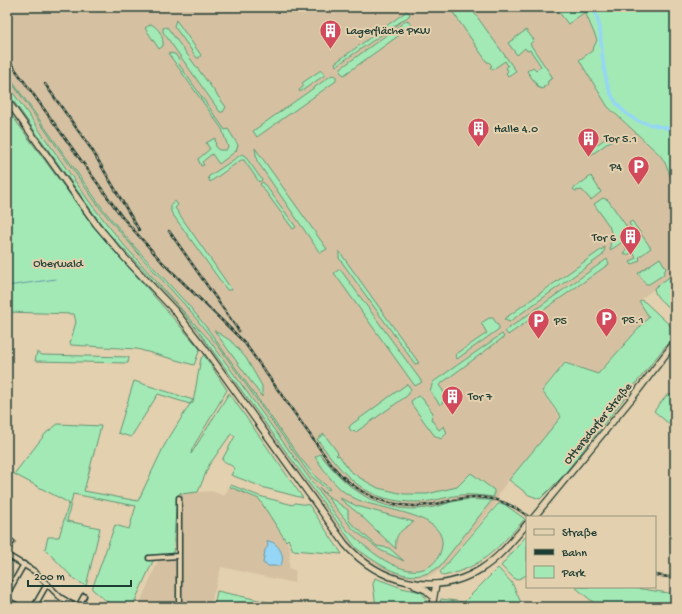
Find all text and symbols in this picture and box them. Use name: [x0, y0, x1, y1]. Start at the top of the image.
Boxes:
building icon: Lagerfläche PKW: [318, 17, 344, 50]
place label: Lagerfläche PKW: [346, 25, 430, 39]
building icon: Halle 4.0: [465, 115, 491, 148]
place label: Halle 4.0: [494, 123, 538, 137]
building icon: Tor 5.1: [575, 125, 601, 158]
place label: Tor 5.1: [603, 133, 637, 147]
parking icon: P4: [625, 153, 651, 186]
place label: P4: [609, 161, 622, 175]
building icon: Tor 6: [618, 224, 644, 257]
place label: Tor 6: [591, 232, 617, 246]
park label: Oberwald: [33, 258, 84, 272]
parking icon: P5.1: [593, 306, 619, 339]
parking icon: P5: [526, 307, 552, 340]
place label: P5.1: [621, 314, 644, 328]
place label: P5: [553, 315, 567, 329]
street label: Ottersdorfer Straße: [561, 380, 636, 468]
building icon: Tor 7: [439, 383, 465, 416]
place label: Tor 7: [467, 391, 493, 405]
legend: [526, 516, 656, 588]
text: Straße: [562, 527, 598, 541]
text: Bahn: [561, 547, 587, 561]
scale bar: [28, 562, 131, 588]
text: Park: [561, 567, 587, 581]
text: 200 m: [34, 571, 65, 585]

